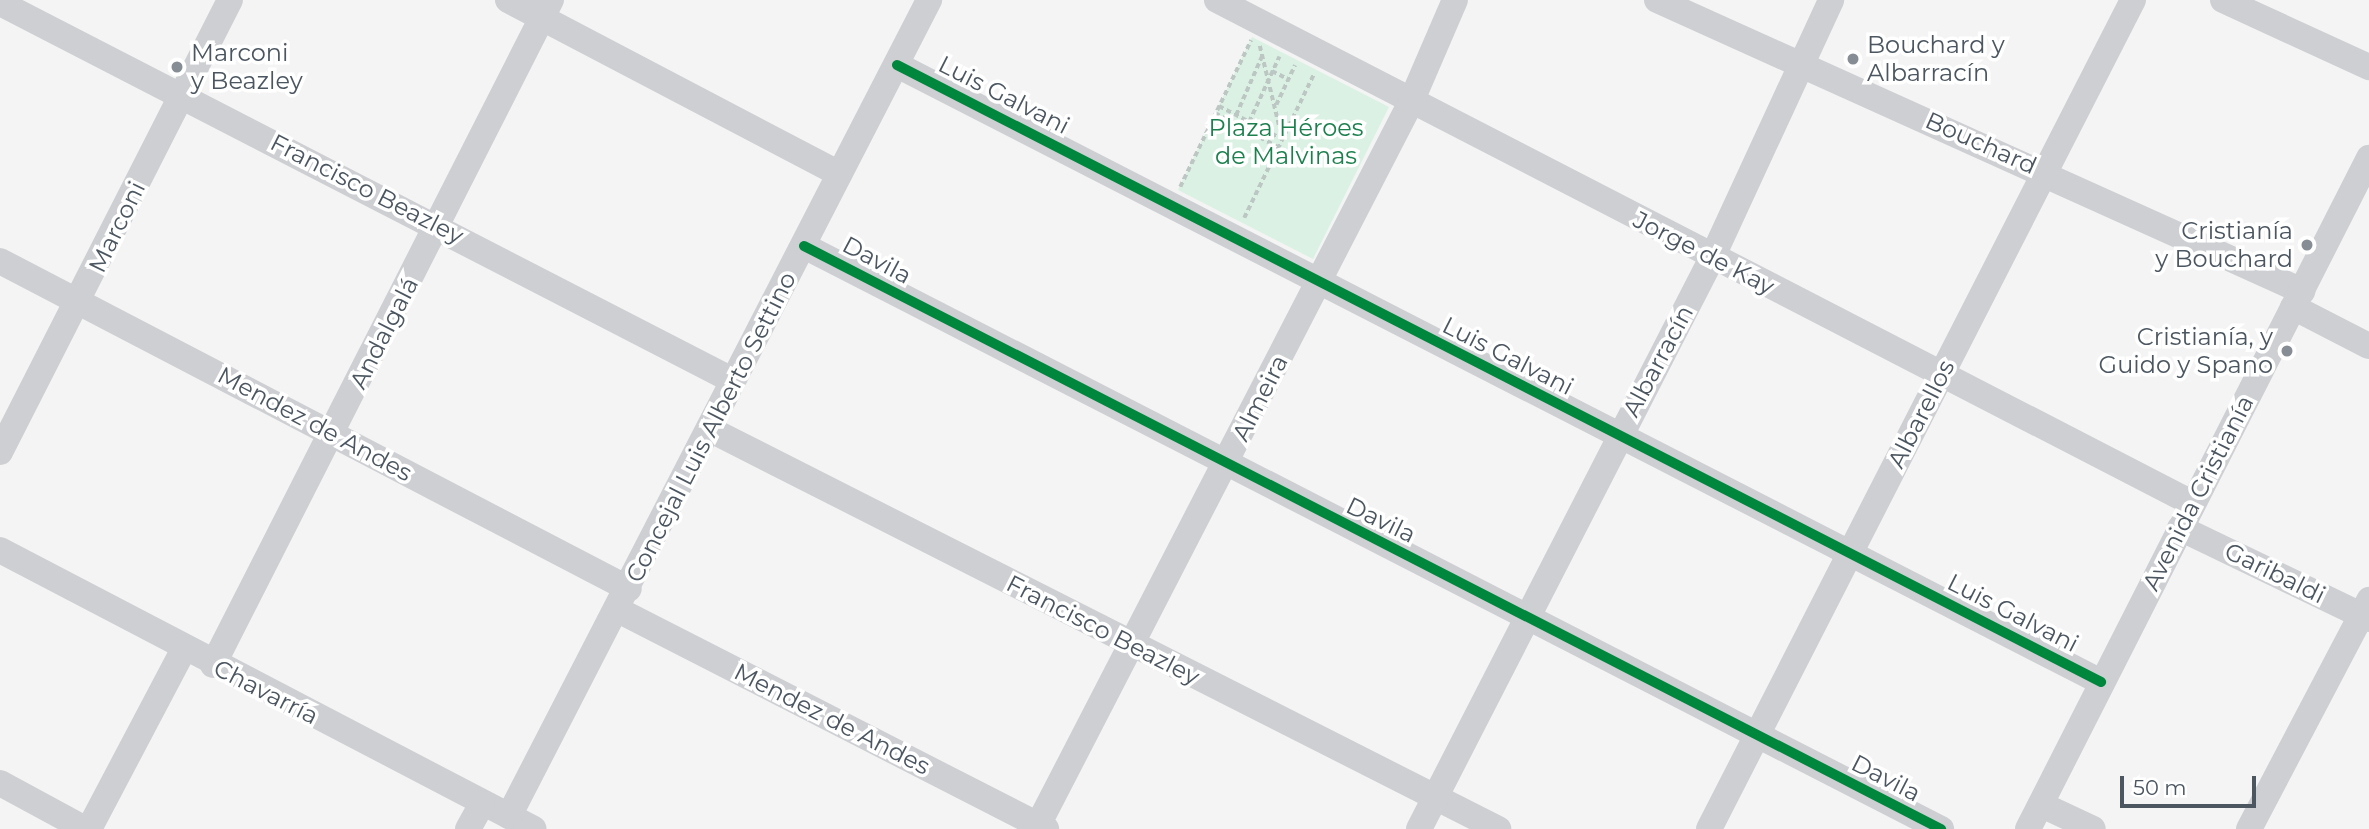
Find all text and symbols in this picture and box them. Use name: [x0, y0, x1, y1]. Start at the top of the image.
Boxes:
place label: Bouchard y Albarracín: [1867, 31, 2005, 87]
place label: Marconi y Beazley: [191, 39, 303, 95]
street label: Luis Galvani: [934, 50, 1074, 140]
marker: Bouchard y Albarracín: [1845, 51, 1861, 67]
marker: Marconi y Beazley: [169, 59, 185, 75]
street label: Bouchard: [1921, 106, 2041, 180]
park label: Plaza Héroes de Malvinas: [1208, 114, 1364, 170]
street label: Francisco Beazley: [266, 128, 468, 250]
street label: Marconi: [83, 177, 151, 277]
street label: Jorge de Kay: [1629, 205, 1779, 301]
place label: Cristianía y Bouchard: [2155, 217, 2293, 273]
street label: Davila: [838, 230, 916, 290]
marker: Cristianía y Bouchard: [2299, 237, 2315, 253]
street label: Concejal Luis Alberto Settino: [620, 267, 802, 587]
street label: Andalgalá: [344, 272, 424, 394]
street label: Albarracín: [1617, 300, 1699, 422]
street label: Luis Galvani: [1438, 311, 1578, 401]
place label: Cristianía, y Guido y Spano: [2099, 323, 2273, 379]
marker: Cristianía, y Guido y Spano: [2279, 343, 2295, 359]
street label: Almeira: [1226, 350, 1294, 446]
street label: Albarellos: [1881, 355, 1961, 473]
street label: Mendez de Andes: [213, 361, 417, 487]
street label: Avenida Cristianía: [2136, 391, 2260, 595]
street label: Davila: [1342, 491, 1420, 549]
street label: Garibaldi: [2220, 536, 2330, 610]
street label: Luis Galvani: [1943, 568, 2083, 658]
street label: Francisco Beazley: [1002, 569, 1204, 691]
street label: Chavarría: [209, 653, 323, 731]
street label: Mendez de Andes: [729, 657, 935, 781]
street label: Davila: [1847, 748, 1925, 808]
scale bar: [2124, 762, 2260, 806]
text: 50 m: [2133, 775, 2187, 800]

